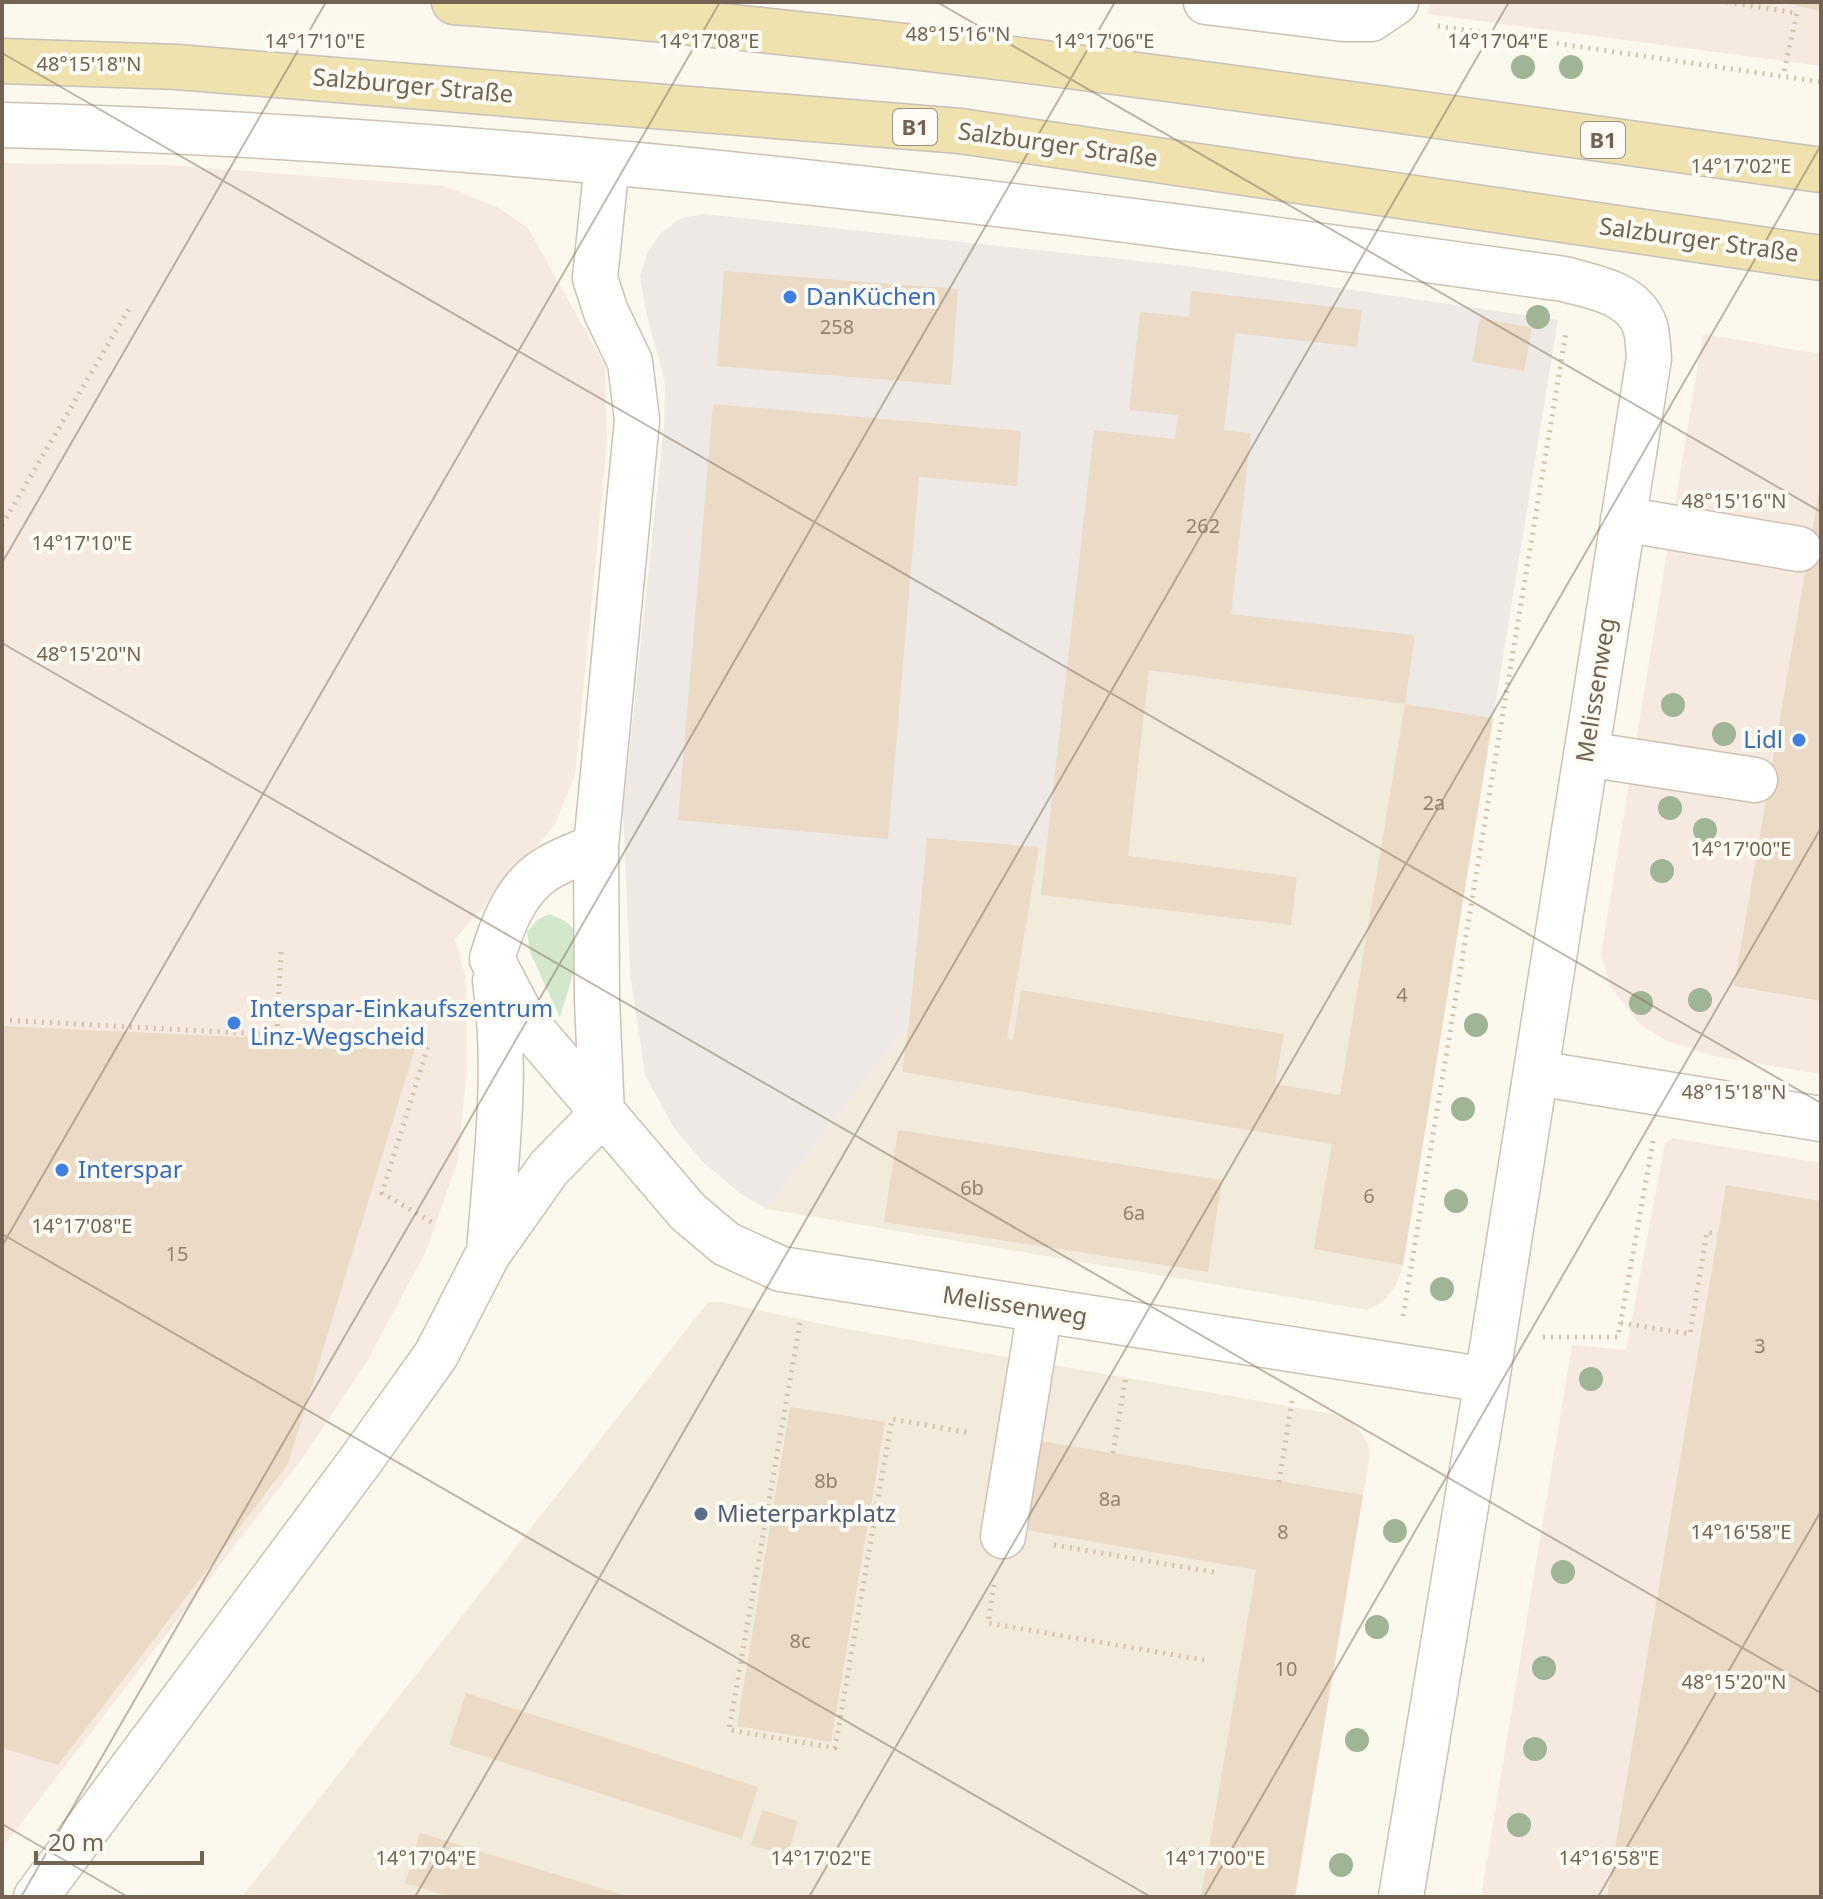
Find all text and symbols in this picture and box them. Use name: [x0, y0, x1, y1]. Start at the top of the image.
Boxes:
text: 48°15'16"N: [905, 20, 1011, 47]
text: 14°17'10"E: [265, 27, 365, 54]
text: 14°17'08"E: [659, 27, 759, 54]
text: 14°17'06"E: [1054, 27, 1154, 54]
text: 14°17'04"E: [1448, 27, 1548, 54]
text: 48°15'18"N: [36, 50, 142, 77]
street label: Salzburger Straße: [311, 59, 515, 110]
road number: B1: [893, 109, 937, 145]
street label: Salzburger Straße: [956, 113, 1160, 174]
road number: B1: [1581, 122, 1625, 158]
text: 14°17'02"E: [1691, 152, 1791, 179]
street label: Salzburger Straße: [1597, 208, 1801, 269]
place label: DanKüchen: [806, 279, 936, 312]
marker: DanKüchen: [781, 288, 799, 306]
house number: 258: [820, 313, 854, 340]
text: 48°15'16"N: [1681, 487, 1787, 514]
house number: 262: [1186, 512, 1220, 539]
text: 14°17'10"E: [32, 529, 132, 556]
street label: Melissenweg: [1567, 615, 1622, 765]
text: 48°15'20"N: [36, 640, 142, 667]
place label: Lidl: [1743, 722, 1783, 755]
marker: Lidl: [1790, 731, 1808, 749]
house number: 2a: [1423, 789, 1445, 816]
text: 14°17'00"E: [1691, 835, 1791, 862]
house number: 4: [1396, 981, 1408, 1008]
place label: Interspar-Einkaufszentrum Linz-Wegscheid: [250, 991, 553, 1052]
marker: Interspar-Einkaufszentrum Linz-Wegscheid: [225, 1014, 243, 1032]
text: 48°15'18"N: [1681, 1078, 1787, 1105]
place label: Interspar: [78, 1152, 183, 1185]
marker: Interspar: [53, 1161, 71, 1179]
house number: 6b: [960, 1174, 984, 1201]
house number: 6: [1363, 1182, 1375, 1209]
house number: 6a: [1123, 1199, 1145, 1226]
text: 14°17'08"E: [32, 1212, 132, 1239]
house number: 15: [166, 1240, 188, 1267]
street label: Melissenweg: [940, 1277, 1090, 1332]
house number: 3: [1754, 1332, 1766, 1359]
house number: 8b: [814, 1467, 838, 1494]
house number: 8a: [1099, 1485, 1121, 1512]
place label: Mieterparkplatz: [717, 1496, 896, 1529]
marker: Mieterparkplatz: [692, 1505, 710, 1523]
house number: 8: [1277, 1518, 1289, 1545]
text: 14°16'58"E: [1691, 1518, 1791, 1545]
house number: 8c: [789, 1627, 811, 1654]
house number: 10: [1275, 1655, 1297, 1682]
text: 48°15'20"N: [1681, 1668, 1787, 1695]
scale bar: [36, 1815, 202, 1865]
text: 20 m: [48, 1825, 104, 1858]
text: 14°17'04"E: [376, 1844, 476, 1871]
text: 14°17'02"E: [771, 1844, 871, 1871]
text: 14°17'00"E: [1165, 1844, 1265, 1871]
text: 14°16'58"E: [1559, 1844, 1659, 1871]

